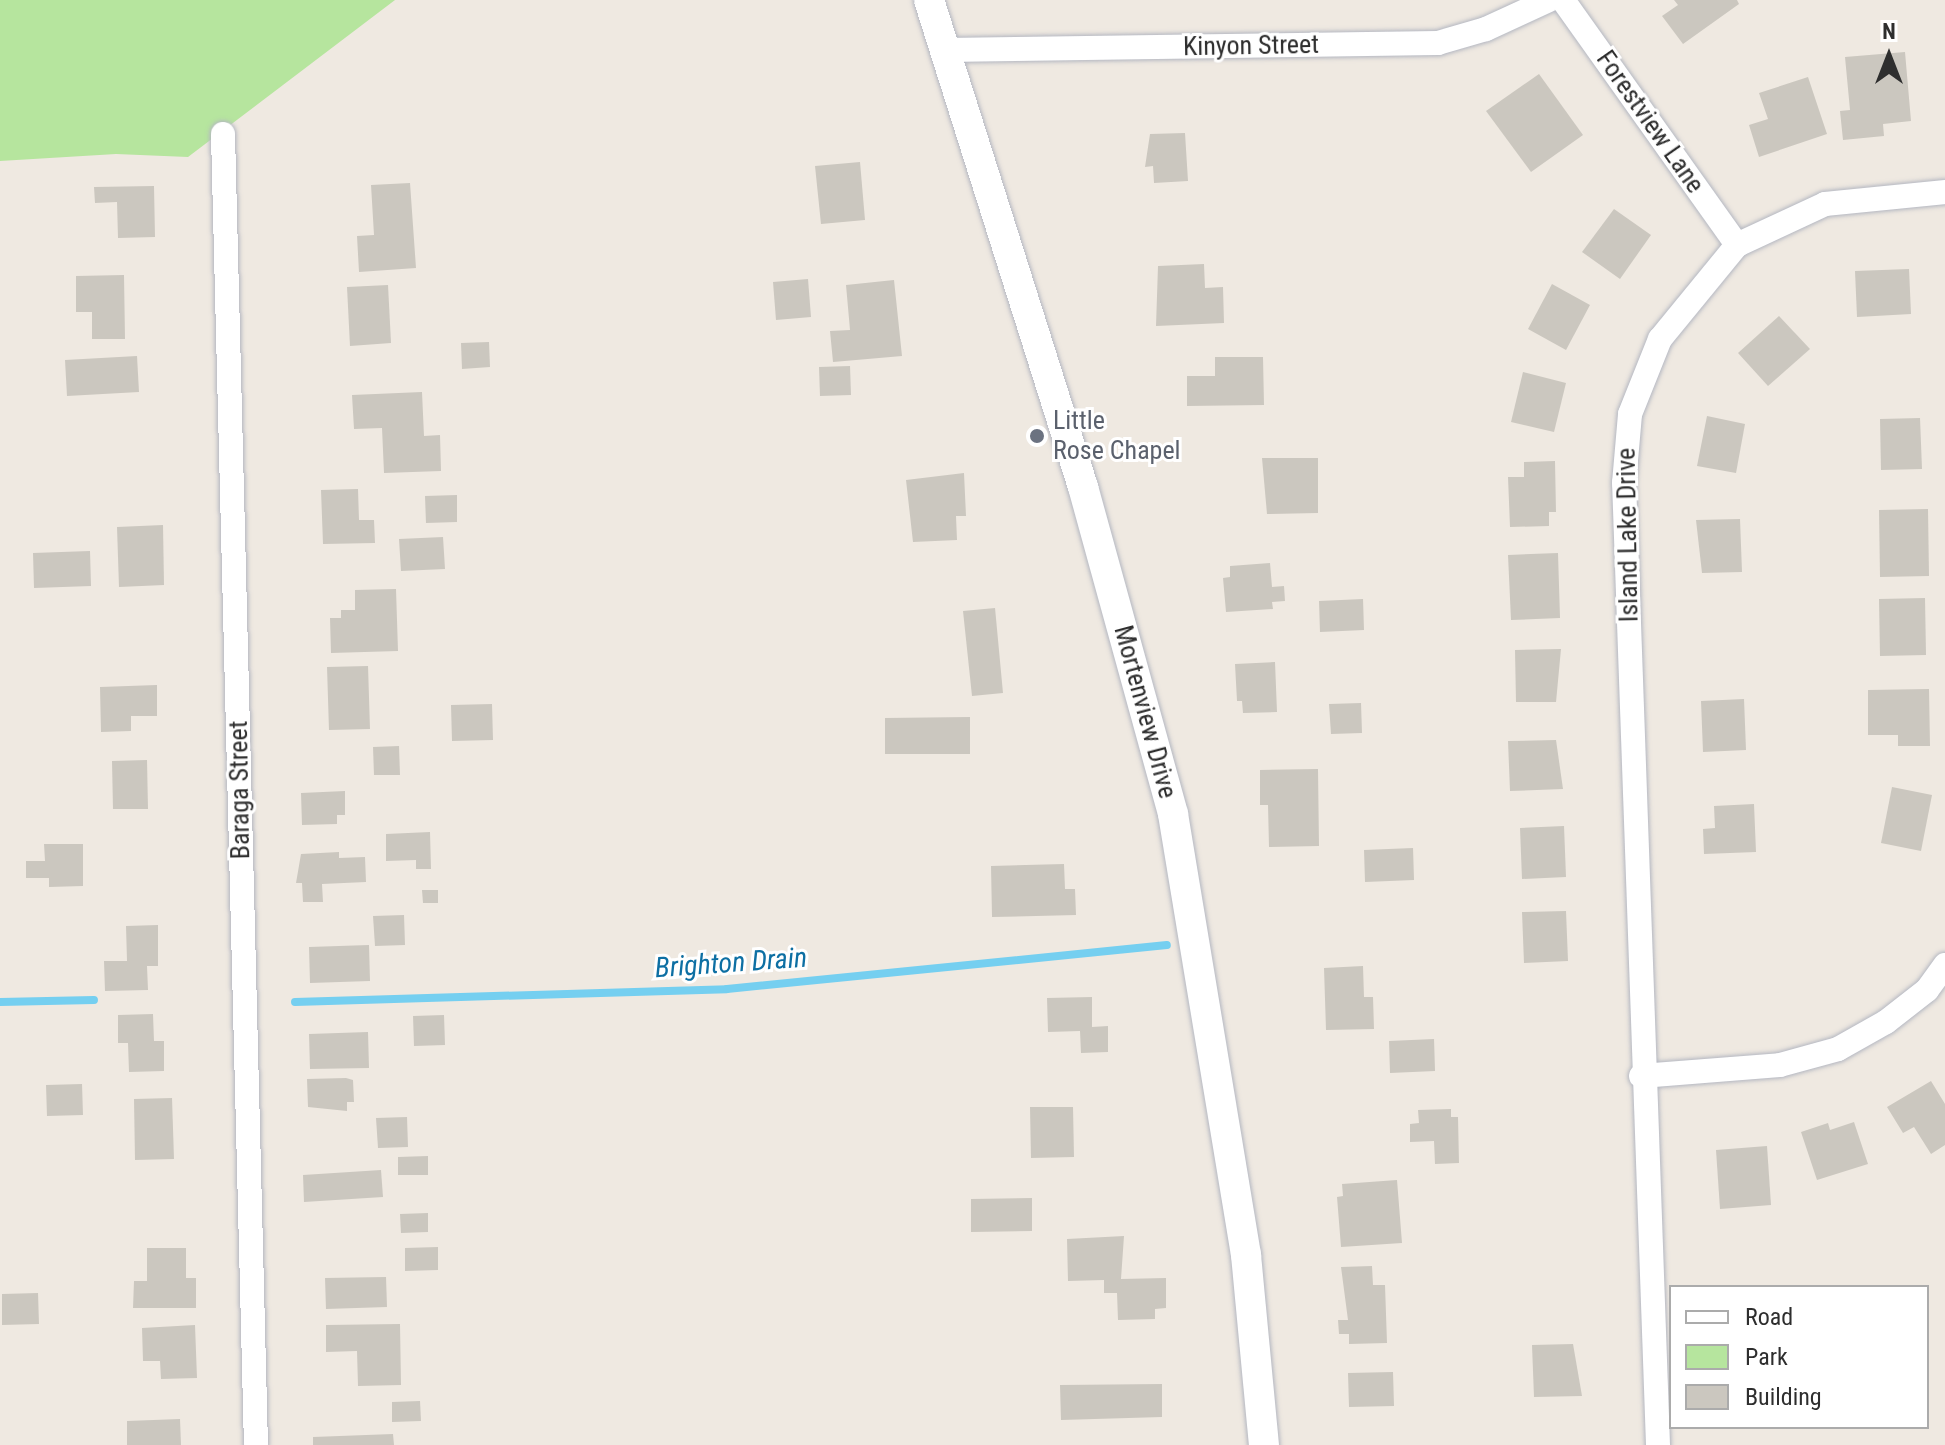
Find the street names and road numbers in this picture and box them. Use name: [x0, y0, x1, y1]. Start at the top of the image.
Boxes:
street label: Kinyon Street: [1183, 29, 1319, 63]
street label: Forestview Lane: [1589, 45, 1711, 199]
street label: Island Lake Drive: [1611, 447, 1645, 623]
street label: Mortenview Drive: [1107, 622, 1183, 802]
street label: Baraga Street: [223, 720, 257, 860]

